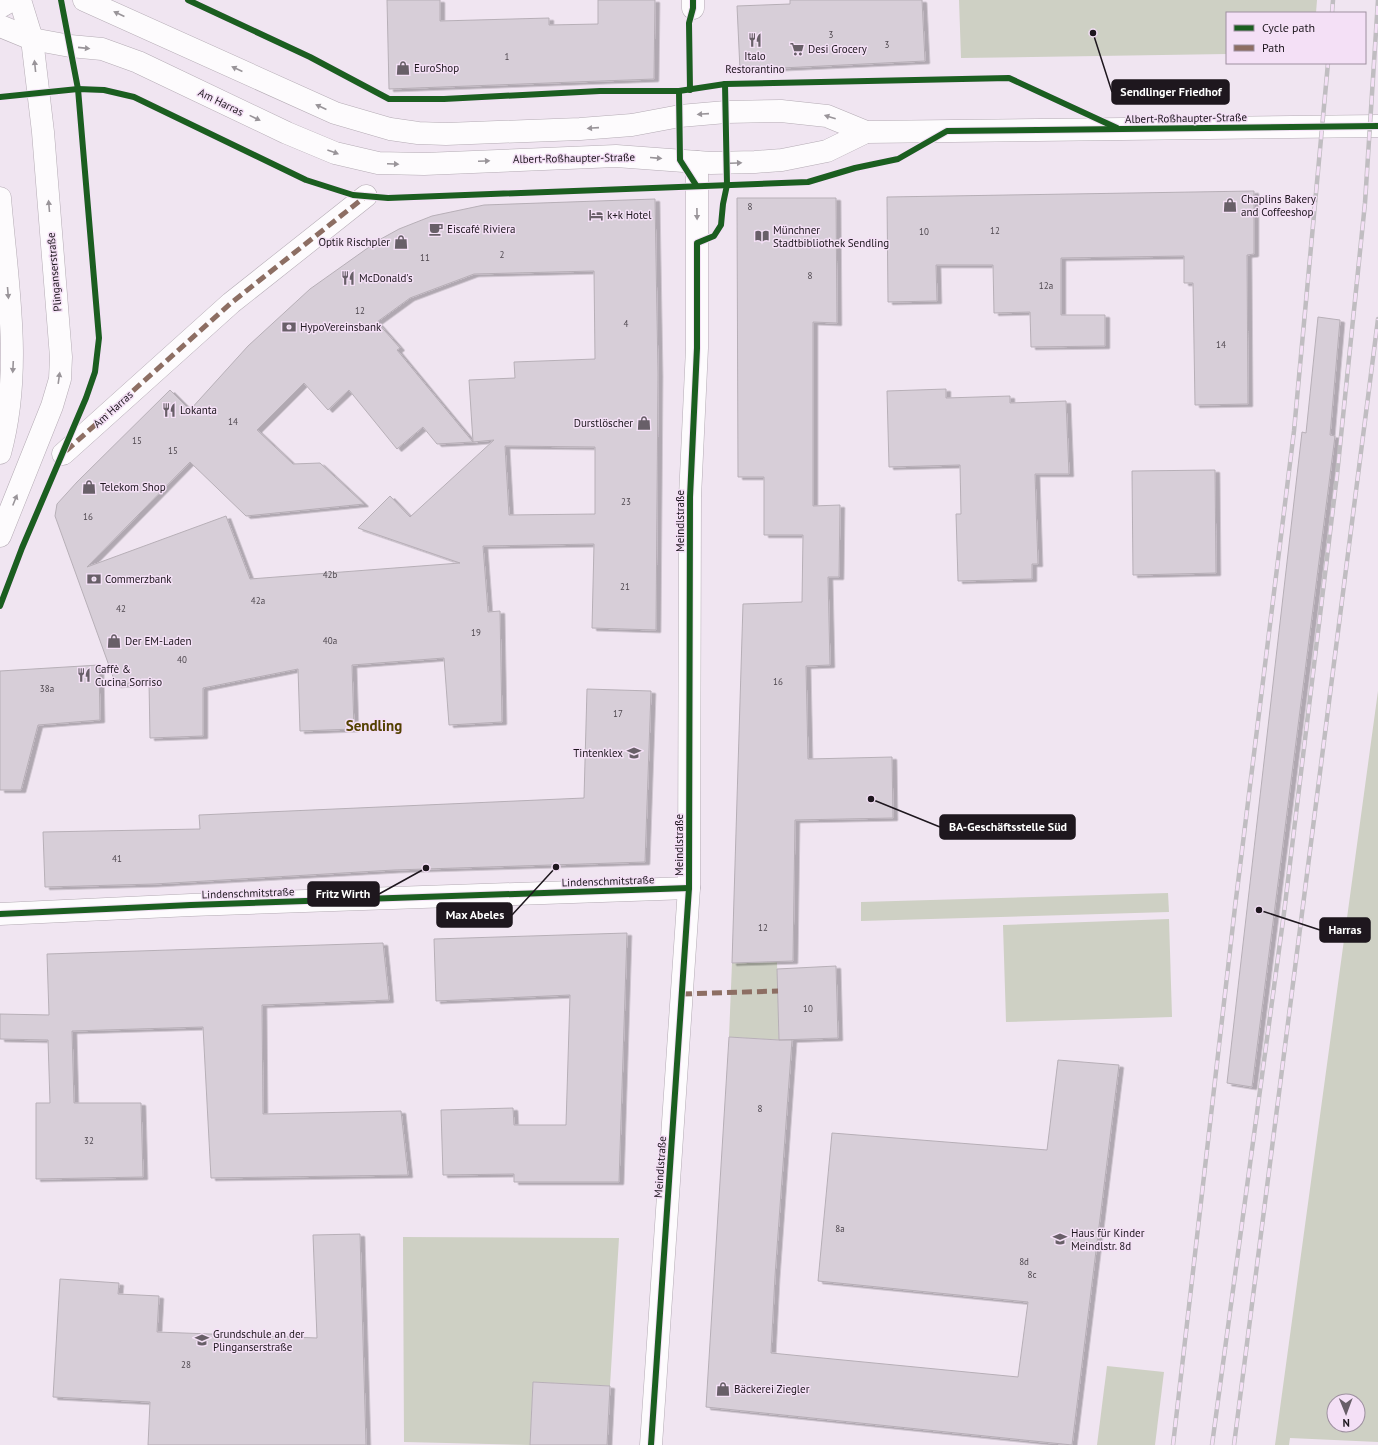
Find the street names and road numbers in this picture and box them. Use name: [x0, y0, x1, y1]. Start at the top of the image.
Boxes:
street label: Am Harras: [196, 85, 246, 119]
street label: Albert-Roßhaupter-Straße: [1125, 110, 1248, 126]
street label: Albert-Roßhaupter-Straße: [513, 150, 636, 166]
street label: Plinganserstraße: [44, 231, 64, 312]
street label: Am Harras: [90, 387, 136, 431]
street label: Meindlstraße: [673, 490, 687, 552]
street label: Meindlstraße: [672, 814, 686, 876]
street label: Lindenschmitstraße: [561, 872, 655, 890]
street label: Lindenschmitstraße: [201, 884, 295, 902]
street label: Meindlstraße: [651, 1135, 669, 1198]

